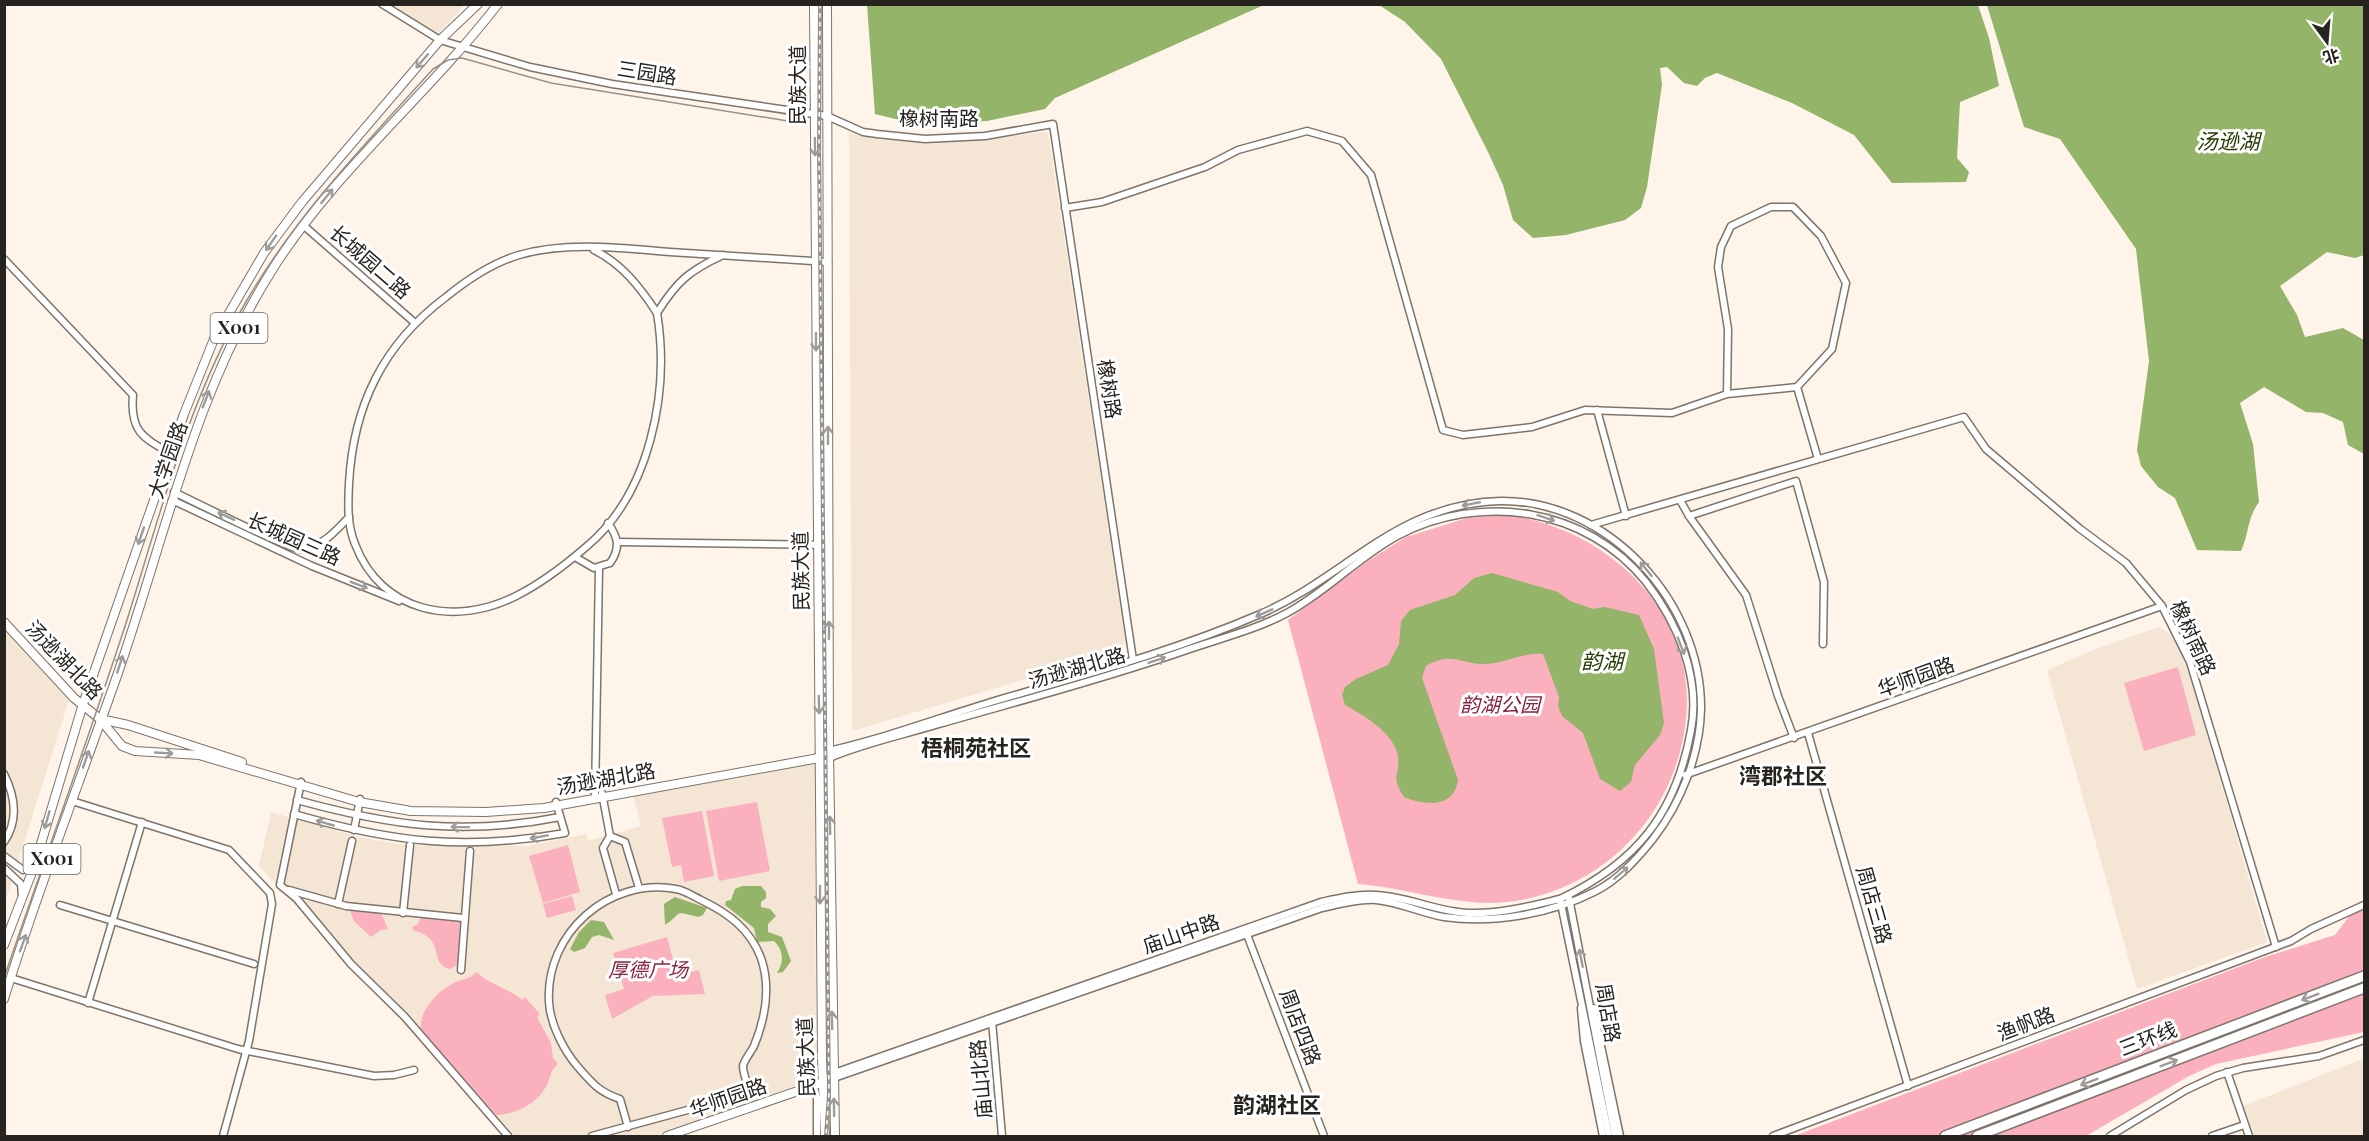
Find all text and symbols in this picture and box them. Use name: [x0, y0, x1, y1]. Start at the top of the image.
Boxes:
north arrow: [2297, 12, 2357, 72]
street label: 民族大道: [783, 45, 810, 125]
text: 北: [2321, 45, 2342, 69]
one-way arrow: [415, 53, 429, 68]
street label: 三园路: [615, 53, 679, 90]
street label: 橡树南路: [899, 104, 979, 131]
water label: 汤逊湖: [2197, 126, 2262, 154]
one-way arrow: [809, 136, 821, 156]
one-way arrow: [320, 189, 334, 204]
street label: 长城园二路: [324, 218, 418, 304]
one-way arrow: [265, 235, 277, 251]
road number: X001: [210, 313, 268, 343]
one-way arrow: [810, 331, 822, 351]
street label: 橡树路: [1092, 357, 1129, 421]
one-way arrow: [202, 390, 213, 409]
street label: 大学园路: [141, 417, 192, 502]
one-way arrow: [822, 425, 834, 445]
one-way arrow: [1462, 499, 1481, 510]
street label: 长城园三路: [243, 505, 346, 570]
one-way arrow: [217, 510, 235, 522]
one-way arrow: [1536, 513, 1555, 524]
one-way arrow: [135, 526, 146, 545]
street label: 民族大道: [785, 531, 814, 611]
one-way arrow: [1639, 561, 1652, 577]
one-way arrow: [349, 580, 367, 591]
street label: 橡树南路: [2165, 595, 2223, 679]
one-way arrow: [1255, 608, 1273, 619]
street label: 汤逊湖北路: [21, 614, 110, 704]
one-way arrow: [823, 620, 835, 640]
one-way arrow: [1677, 636, 1688, 655]
street label: 汤逊湖北路: [1025, 640, 1128, 693]
water label: 韵湖: [1581, 646, 1626, 674]
street label: 华师园路: [1873, 649, 1958, 702]
one-way arrow: [1148, 654, 1166, 665]
one-way arrow: [116, 655, 127, 674]
park label: 韵湖公园: [1460, 690, 1543, 717]
one-way arrow: [813, 694, 825, 714]
district label: 梧桐苑社区: [921, 732, 1031, 762]
one-way arrow: [153, 747, 173, 758]
one-way arrow: [82, 750, 93, 769]
street label: 汤逊湖北路: [554, 756, 657, 800]
district label: 湾郡社区: [1739, 760, 1827, 790]
one-way arrow: [41, 810, 52, 829]
one-way arrow: [824, 815, 836, 835]
one-way arrow: [316, 817, 335, 828]
one-way arrow: [451, 822, 471, 833]
one-way arrow: [529, 832, 549, 843]
road number: X001: [23, 844, 80, 874]
street label: 周店三路: [1851, 862, 1899, 947]
one-way arrow: [1613, 866, 1628, 880]
one-way arrow: [815, 885, 826, 905]
street label: 庙山中路: [1138, 907, 1223, 958]
one-way arrow: [19, 935, 30, 953]
one-way arrow: [1575, 949, 1586, 968]
park label: 厚德广场: [608, 955, 690, 982]
street label: 周店路: [1591, 981, 1628, 1045]
street label: 周店四路: [1274, 984, 1328, 1069]
one-way arrow: [2301, 992, 2320, 1003]
street label: 渔帆路: [1993, 999, 2058, 1046]
one-way arrow: [827, 1010, 838, 1030]
street label: 三环线: [2115, 1014, 2180, 1061]
street label: 民族大道: [790, 1017, 819, 1097]
street label: 庙山北路: [963, 1038, 996, 1120]
one-way arrow: [2159, 1057, 2177, 1068]
street label: 华师园路: [685, 1071, 770, 1122]
one-way arrow: [2080, 1077, 2098, 1088]
district label: 韵湖社区: [1233, 1089, 1321, 1119]
one-way arrow: [828, 1098, 840, 1118]

